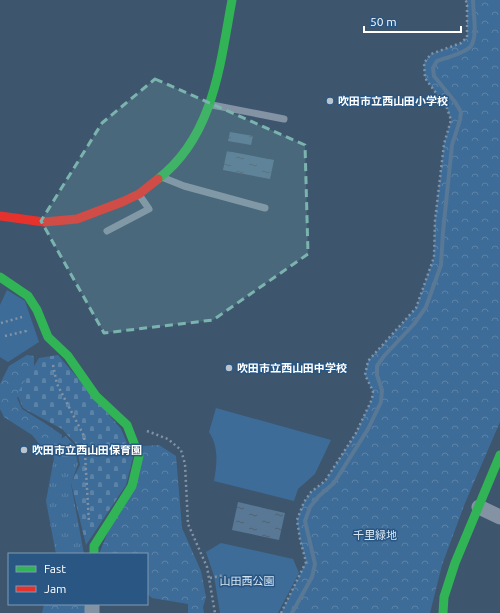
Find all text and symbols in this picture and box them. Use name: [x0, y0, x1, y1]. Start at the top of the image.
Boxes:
scale bar: [364, 8, 461, 34]
text: 50 m: [370, 15, 397, 28]
place label: 吹田市立西山田小学校: [338, 95, 448, 107]
marker: 吹田市立西山田小学校: [325, 96, 335, 106]
place label: 吹田市立西山田中学校: [237, 362, 347, 374]
marker: 吹田市立西山田中学校: [224, 363, 234, 373]
place label: 吹田市立西山田保育園: [32, 444, 142, 456]
marker: 吹田市立西山田保育園: [19, 445, 29, 455]
park label: 千里緑地: [353, 529, 397, 541]
legend: [8, 553, 148, 605]
text: Fast: [44, 562, 66, 575]
park label: 山田西公園: [220, 575, 275, 587]
text: Jam: [44, 582, 66, 595]

